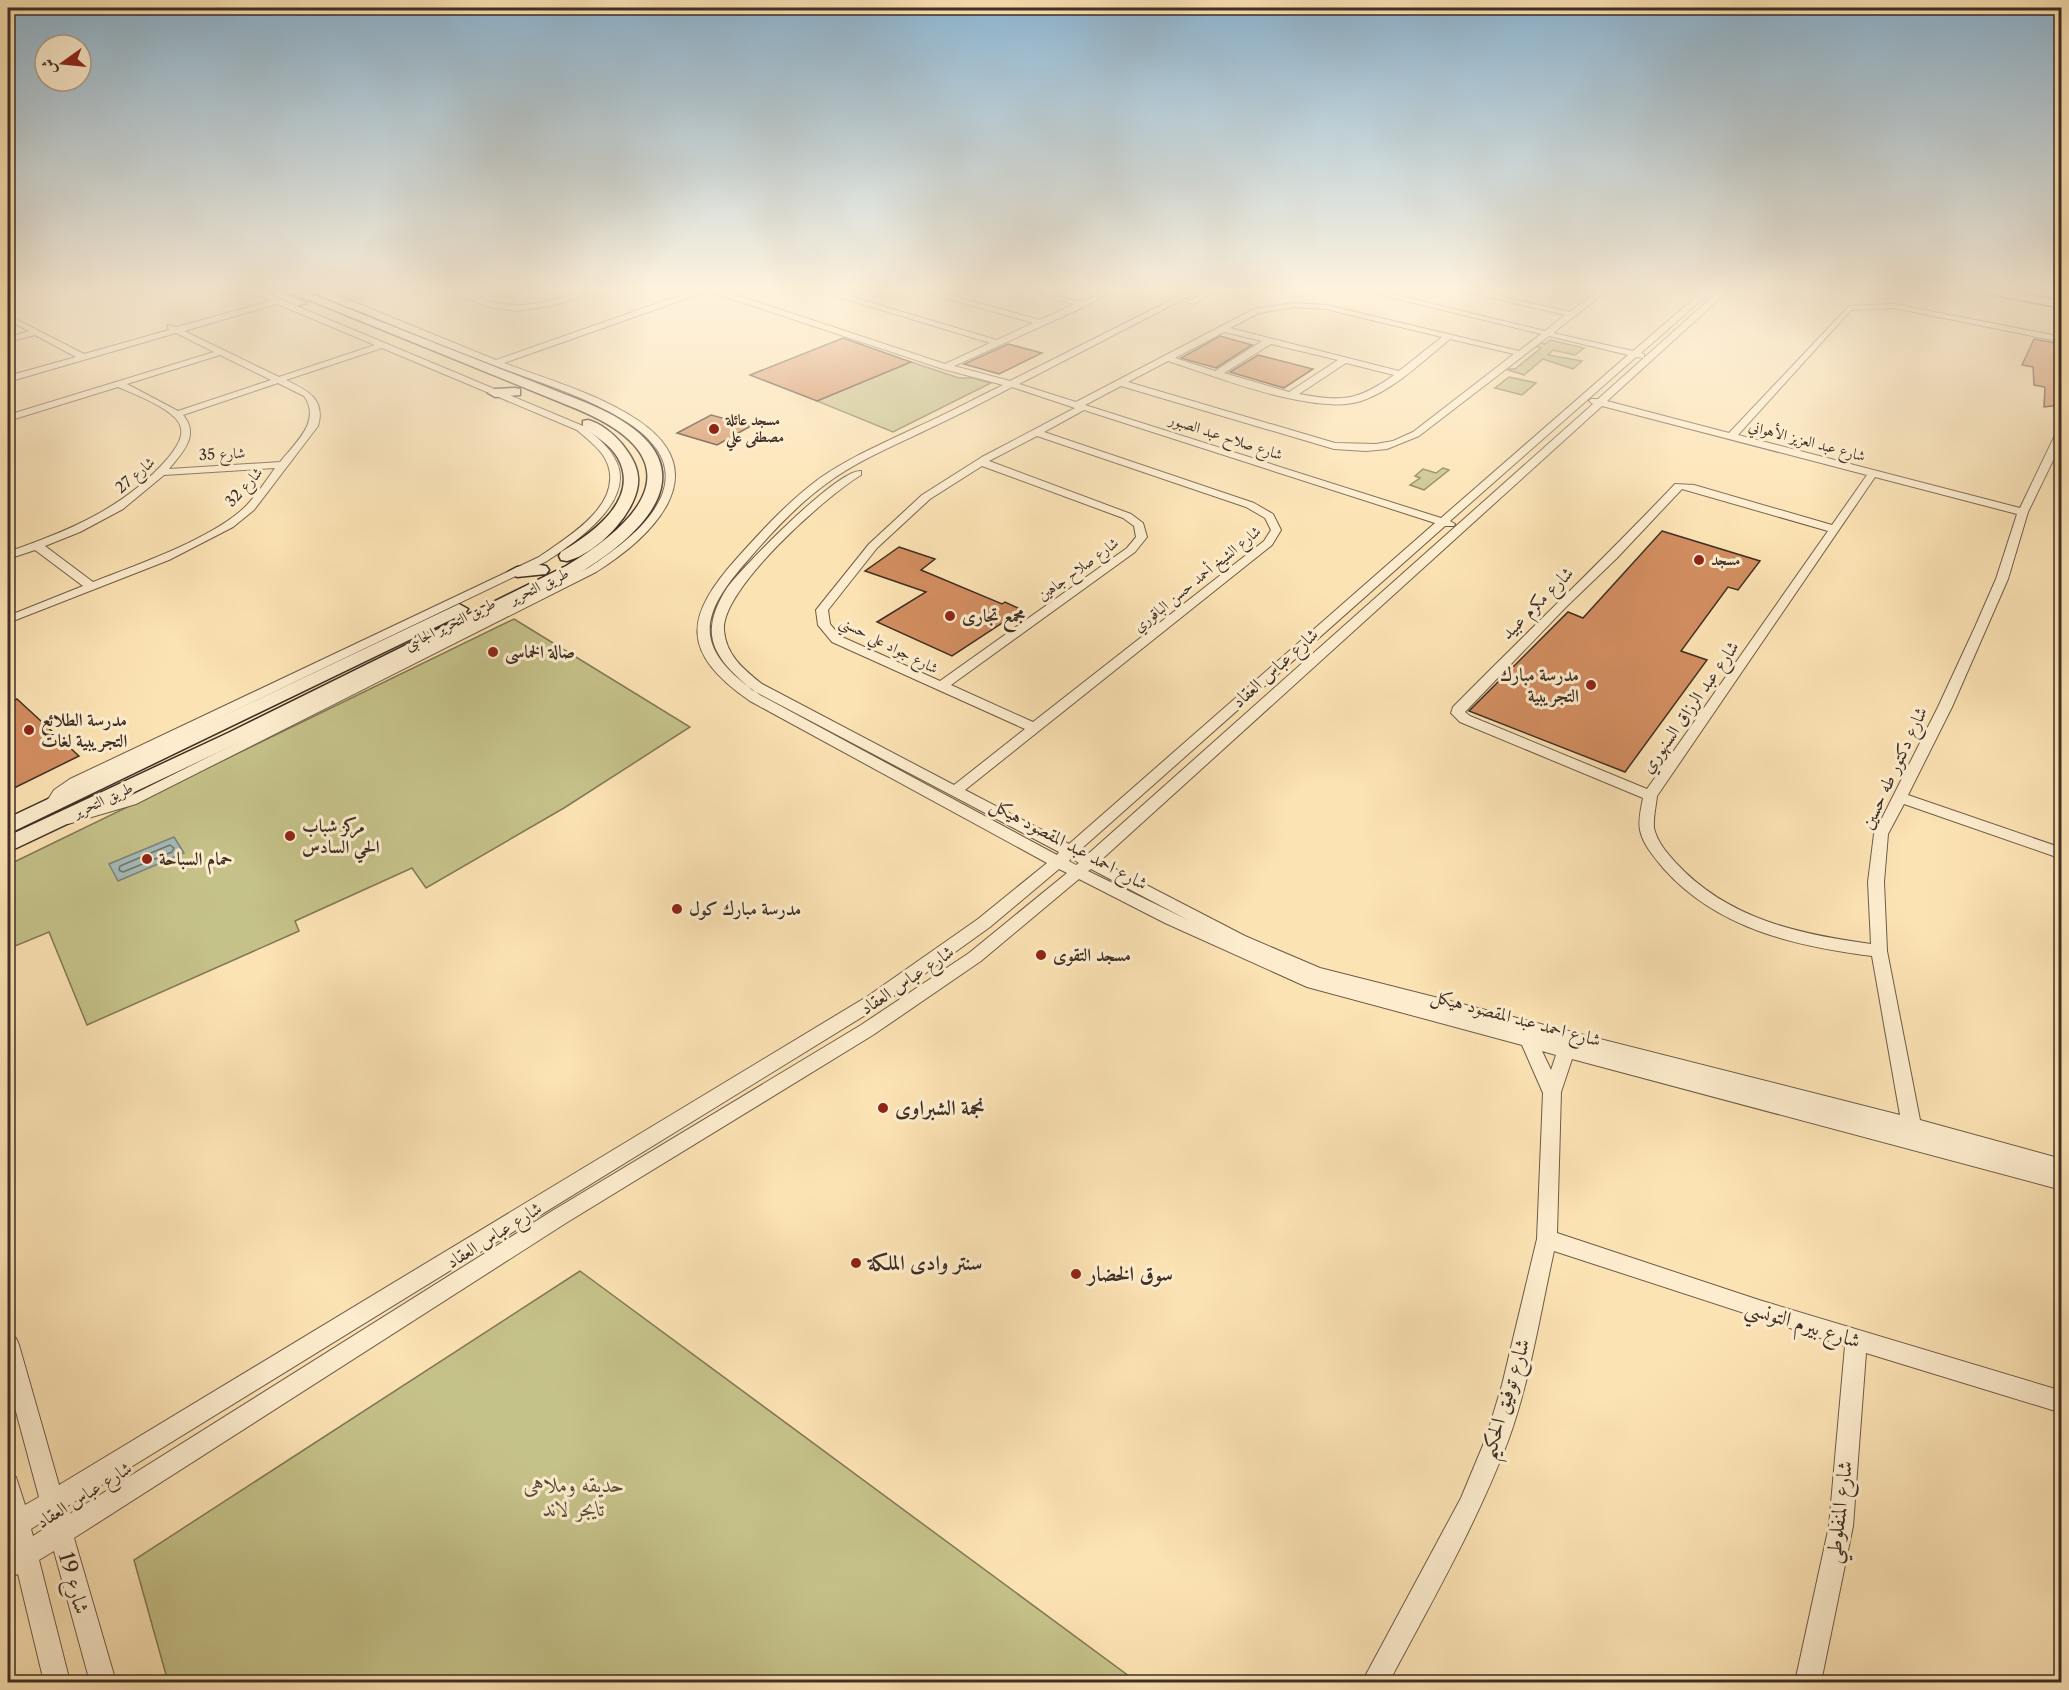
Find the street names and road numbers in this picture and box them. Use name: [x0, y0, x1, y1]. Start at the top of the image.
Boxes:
street label: شارع صلاح عبد الصبور: [1164, 409, 1285, 468]
street label: شارع عبد العزيز الأهواني: [1746, 415, 1868, 469]
street label: شارع 35: [198, 443, 246, 468]
street label: شارع 27: [111, 452, 161, 500]
street label: شارع 32: [221, 463, 269, 513]
street label: شارع الشيخ أحمد حسن الباقوري: [1128, 520, 1268, 640]
street label: شارع صلاح جاهين: [1033, 533, 1124, 608]
street label: شارع مكرم عبيد: [1496, 562, 1581, 647]
street label: طريق التحرير: [504, 563, 572, 610]
street label: طريق التحرير الجانبى: [401, 593, 499, 656]
street label: شارع جواد علي حسني: [834, 612, 942, 682]
street label: شارع عباس العقاد: [1227, 624, 1325, 715]
street label: شارع عبد الرزاق السنهوري: [1636, 637, 1747, 780]
street label: شارع دكتور طه حسين: [1856, 703, 1936, 834]
street label: طريق التحرير: [68, 777, 136, 823]
street label: شارع احمد عبد المقصود هيكل: [985, 793, 1151, 898]
street label: شارع عباس العقاد: [856, 941, 960, 1023]
street label: شارع احمد عبد المقصود هيكل: [1428, 985, 1603, 1055]
street label: شارع عباس العقاد: [442, 1197, 548, 1276]
street label: شارع بيرم التونسي: [1740, 1294, 1864, 1361]
street label: شارع توفيق الحكيم: [1474, 1335, 1543, 1465]
street label: شارع عباس العقاد: [32, 1457, 138, 1536]
street label: شارع المنفلوطي: [1820, 1459, 1865, 1566]
street label: شارع 19: [48, 1549, 95, 1618]

